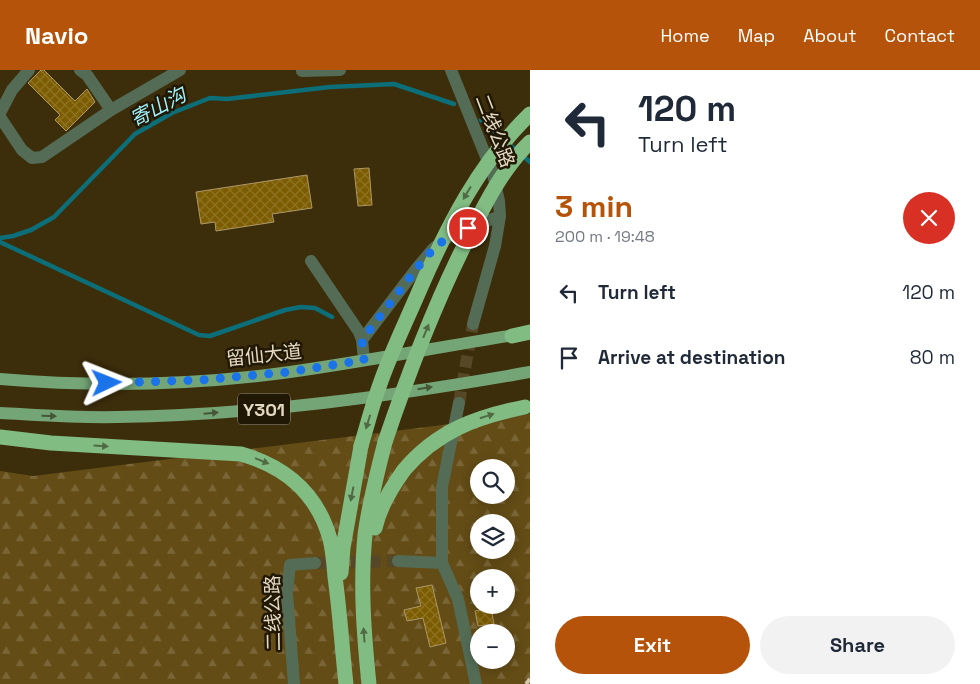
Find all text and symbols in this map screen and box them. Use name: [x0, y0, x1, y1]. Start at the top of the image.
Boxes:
text: Navio: [25, 20, 89, 51]
text: Home: [661, 24, 710, 47]
text: Map: [738, 24, 775, 47]
text: About: [803, 24, 857, 47]
text: Contact: [885, 24, 955, 47]
water label: 寄山沟: [125, 80, 192, 133]
text: 120 m: [638, 87, 736, 131]
icon: left: [555, 90, 620, 155]
street label: 二线公路: [470, 91, 520, 171]
text: Turn left: [638, 130, 728, 158]
one-way arrow: [463, 186, 472, 199]
text: 3 min: [555, 187, 633, 226]
button: close: [903, 192, 955, 244]
pin: [447, 207, 489, 249]
icon: arrive: [454, 214, 482, 242]
text: 200 m · 19:48: [555, 226, 655, 247]
icon: left: [555, 279, 583, 307]
text: Turn left: [598, 280, 676, 305]
text: 120 m: [902, 280, 955, 305]
one-way arrow: [422, 324, 430, 338]
street label: 留仙大道: [225, 339, 303, 371]
icon: arrive: [555, 344, 583, 372]
text: Arrive at destination: [598, 345, 786, 370]
text: 80 m: [910, 345, 955, 370]
position arrow: [80, 356, 132, 408]
one-way arrow: [417, 384, 433, 392]
road number: Y301: [238, 394, 290, 424]
one-way arrow: [203, 409, 219, 417]
one-way arrow: [41, 412, 57, 420]
one-way arrow: [480, 412, 495, 420]
one-way arrow: [364, 415, 372, 430]
one-way arrow: [93, 443, 109, 451]
one-way arrow: [255, 457, 269, 465]
map controls: [470, 459, 515, 669]
button: search: [470, 459, 515, 504]
one-way arrow: [348, 486, 356, 501]
button: layers: [470, 514, 515, 559]
button: +: [470, 569, 515, 614]
street label: 二线公路: [260, 575, 286, 651]
button: Exit: [555, 616, 750, 674]
button: Share: [760, 616, 955, 674]
button: −: [470, 624, 515, 669]
one-way arrow: [360, 627, 368, 643]

